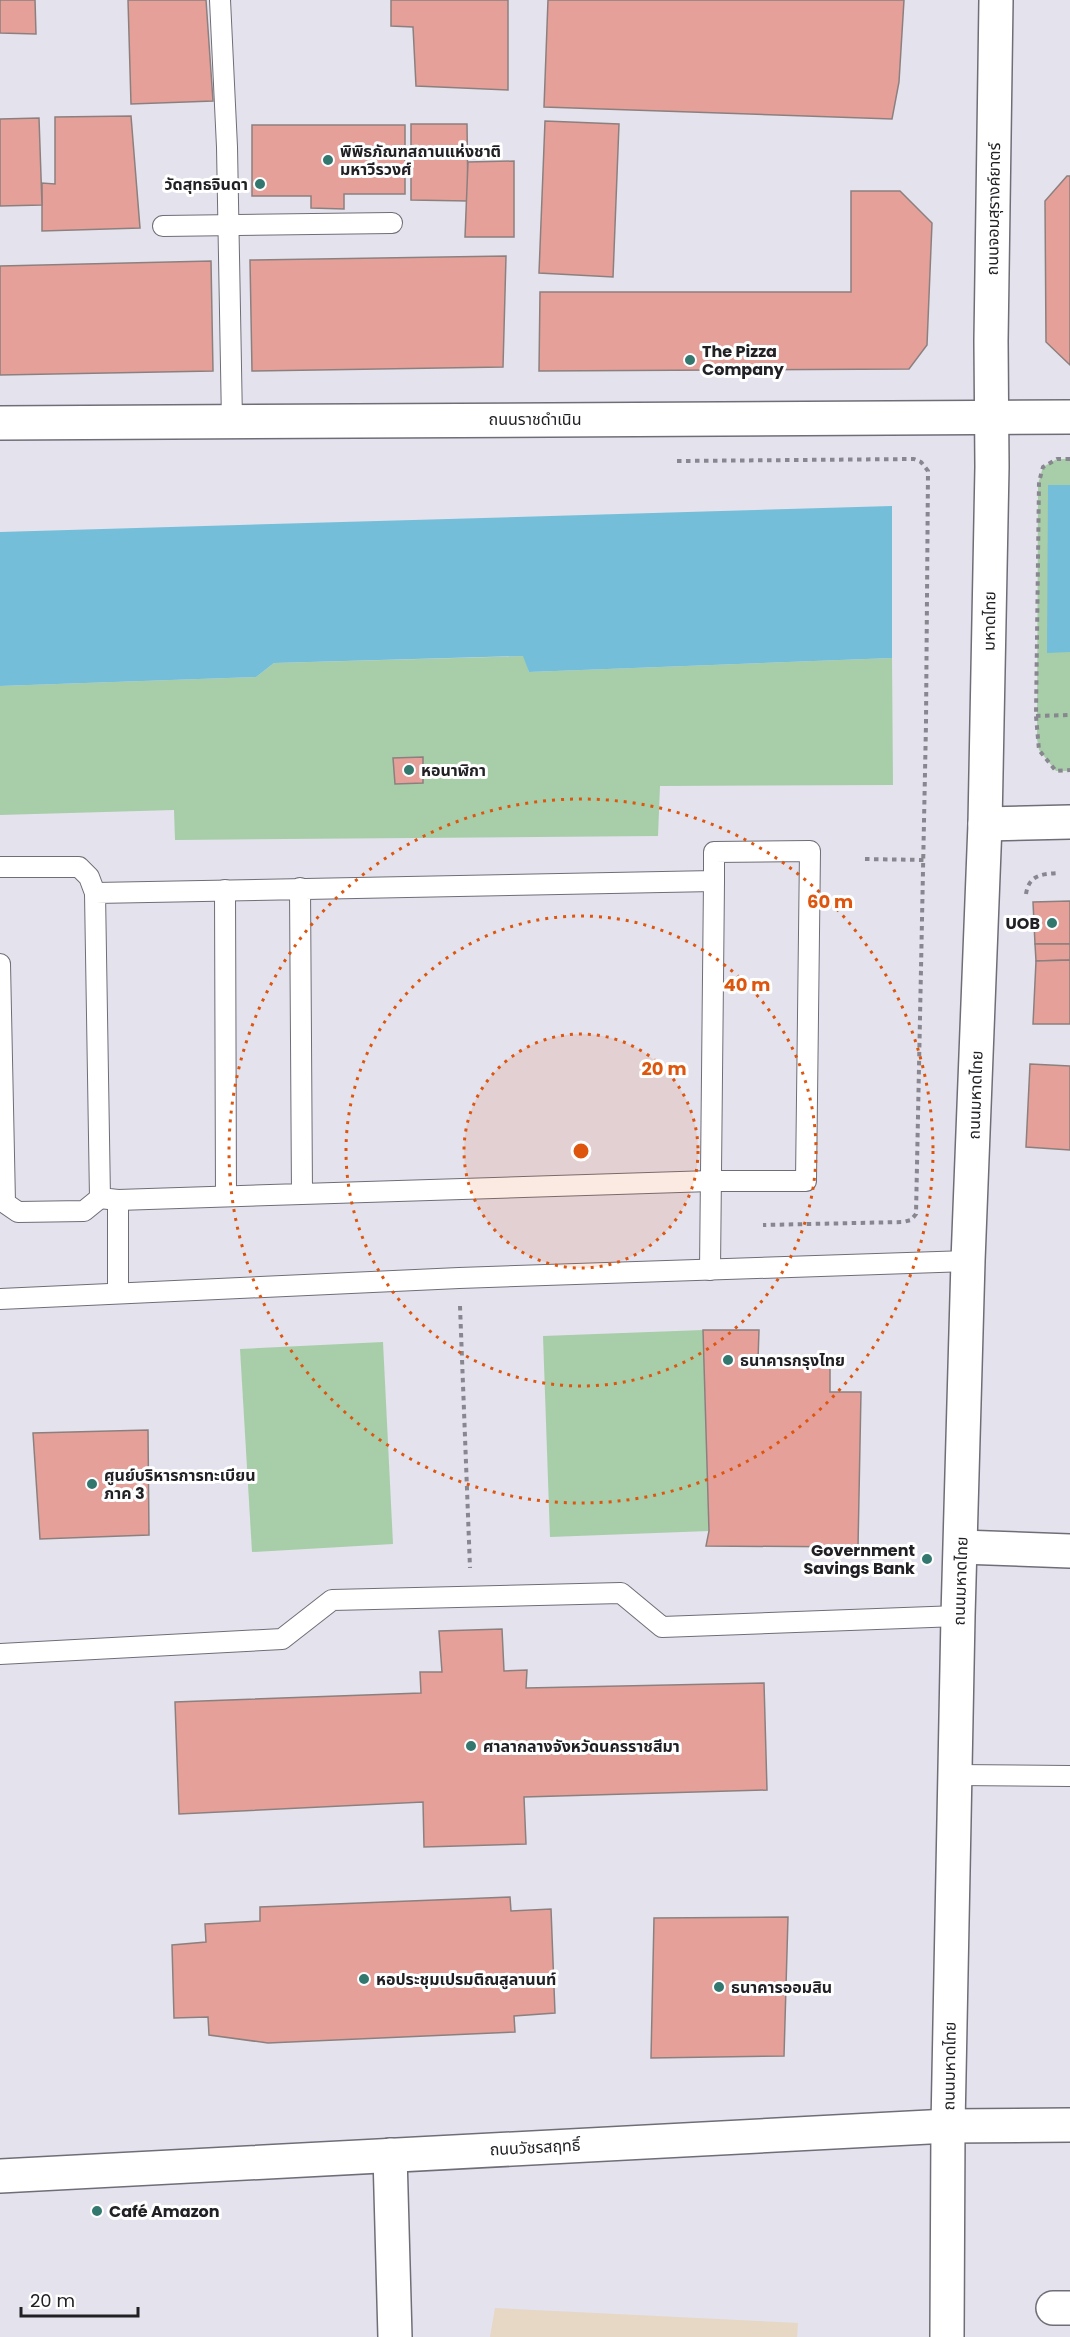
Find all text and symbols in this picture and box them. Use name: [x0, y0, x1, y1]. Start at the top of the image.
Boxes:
place label: พิพิธภัณฑสถานแห่งชาติ มหาวีรวงศ์: [340, 140, 501, 181]
street label: ถนนจอมสุรางค์ยาตร์: [981, 142, 1006, 276]
marker: พิพิธภัณฑสถานแห่งชาติ มหาวีรวงศ์: [321, 153, 335, 167]
place label: วัดสุทธจินดา: [164, 173, 248, 196]
marker: วัดสุทธจินดา: [253, 177, 267, 191]
place label: The Pizza Company: [702, 340, 785, 381]
marker: The Pizza Company: [683, 353, 697, 367]
street label: ถนนราชดำเนิน: [489, 408, 581, 431]
street label: มหาดไทย: [977, 591, 1002, 651]
place label: หอนาฬิกา: [421, 759, 486, 782]
marker: หอนาฬิกา: [402, 763, 416, 777]
text: 60 m: [807, 889, 853, 914]
place label: UOB: [1006, 912, 1040, 935]
marker: UOB: [1045, 916, 1059, 930]
text: 40 m: [724, 972, 770, 997]
street label: ถนนมหาดไทย: [962, 1050, 989, 1140]
text: 20 m: [642, 1056, 686, 1081]
centre of rings: [571, 1141, 591, 1161]
place label: ธนาคารกรุงไทย: [740, 1349, 845, 1372]
marker: ธนาคารกรุงไทย: [721, 1353, 735, 1367]
place label: ศูนย์บริหารการทะเบียน ภาค 3: [104, 1464, 256, 1505]
marker: ศูนย์บริหารการทะเบียน ภาค 3: [85, 1477, 99, 1491]
street label: ถนนมหาดไทย: [947, 1536, 974, 1626]
place label: Government Savings Bank: [804, 1539, 915, 1580]
marker: Government Savings Bank: [920, 1552, 934, 1566]
place label: ศาลากลางจังหวัดนครราชสีมา: [483, 1735, 680, 1758]
marker: ศาลากลางจังหวัดนครราชสีมา: [464, 1739, 478, 1753]
place label: หอประชุมเปรมติณสูลานนท์: [376, 1968, 556, 1991]
marker: หอประชุมเปรมติณสูลานนท์: [357, 1972, 371, 1986]
place label: ธนาคารออมสิน: [731, 1976, 832, 1999]
marker: ธนาคารออมสิน: [712, 1980, 726, 1994]
street label: ถนนมหาดไทย: [937, 2021, 962, 2111]
street label: ถนนวัชรสฤทธิ์: [489, 2134, 581, 2161]
place label: Café Amazon: [109, 2200, 220, 2223]
marker: Café Amazon: [90, 2204, 104, 2218]
scale bar: [21, 2280, 138, 2318]
text: 20 m: [30, 2288, 75, 2313]

